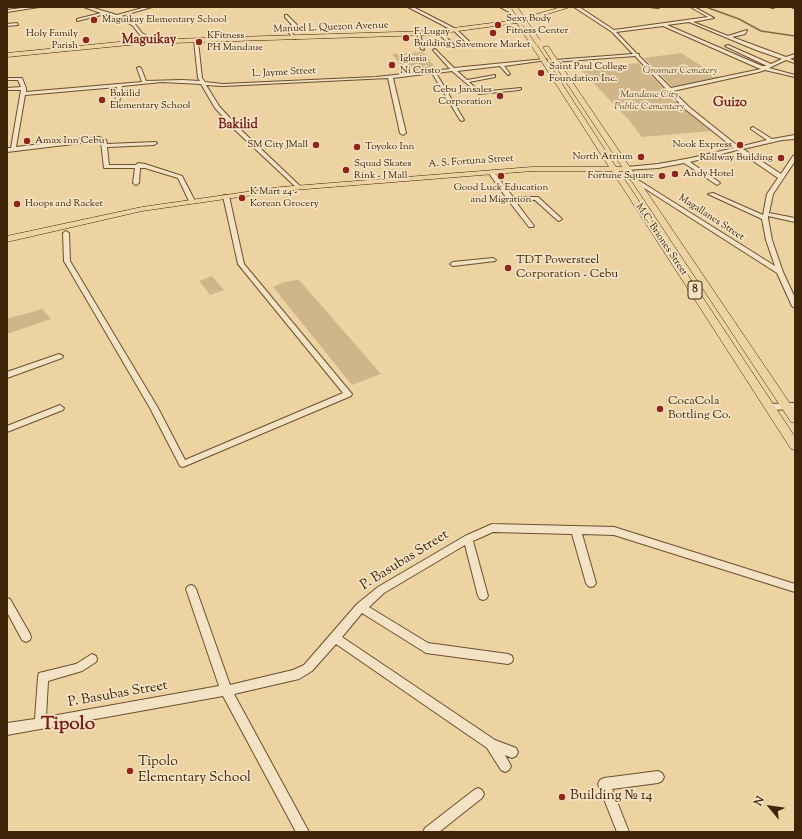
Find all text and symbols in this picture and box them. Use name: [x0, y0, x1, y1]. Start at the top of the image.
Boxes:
place label: Sexy Body Fitness Center: [506, 13, 568, 36]
place label: Maguikay Elementary School: [102, 14, 227, 26]
marker: Maguikay Elementary School: [89, 15, 99, 25]
street label: Manuel L. Quezon Avenue: [273, 20, 389, 36]
marker: Sexy Body Fitness Center: [493, 20, 503, 30]
place label: F. Lugay Building: [414, 26, 451, 50]
place label: Holy Family Parish: [26, 28, 78, 52]
marker: Savemore Market: [488, 28, 498, 38]
place label: KFitness PH Mandaue: [207, 30, 263, 54]
district label: Maguikay: [122, 33, 176, 49]
marker: F. Lugay Building: [401, 33, 411, 43]
marker: Holy Family Parish: [81, 35, 91, 45]
marker: KFitness PH Mandaue: [194, 37, 204, 47]
place label: Savemore Market: [456, 39, 530, 51]
place label: Iglesia Ni Cristo: [400, 53, 440, 76]
marker: Iglesia Ni Cristo: [387, 60, 397, 70]
place label: Saint Paul College Foundation Inc.: [549, 61, 627, 84]
street label: L. Jayme Street: [252, 65, 316, 81]
park label: Grosmar Cemetery: [643, 65, 717, 77]
marker: Saint Paul College Foundation Inc.: [536, 68, 546, 78]
place label: Cebu Jansales Corporation: [433, 84, 492, 108]
place label: Bakilid Elementary School: [110, 88, 191, 112]
park label: Mandaue City Public Cementery: [614, 89, 684, 112]
marker: Cebu Jansales Corporation: [495, 91, 505, 101]
marker: Bakilid Elementary School: [97, 95, 107, 105]
district label: Guizo: [713, 96, 747, 112]
district label: Bakilid: [218, 118, 258, 134]
place label: Amax Inn Cebu: [35, 135, 104, 147]
marker: Amax Inn Cebu: [22, 136, 32, 146]
place label: SM City JMall: [247, 139, 308, 151]
place label: Nook Express: [672, 139, 732, 151]
marker: SM City JMall: [311, 140, 321, 150]
marker: Nook Express: [735, 140, 745, 150]
place label: Toyoko Inn: [365, 141, 414, 153]
marker: Toyoko Inn: [352, 142, 362, 152]
place label: North Atrium: [573, 151, 633, 163]
marker: North Atrium: [636, 152, 646, 162]
place label: Rollway Building: [699, 152, 773, 164]
street label: A. S. Fortuna Street: [428, 153, 514, 171]
marker: Rollway Building: [776, 153, 786, 163]
place label: Squad Skates Rink - J Mall: [354, 158, 411, 182]
marker: Squad Skates Rink - J Mall: [341, 165, 351, 175]
place label: Andy Hotel: [683, 168, 734, 180]
marker: Andy Hotel: [670, 169, 680, 179]
place label: Fortune Square: [588, 170, 654, 182]
marker: Good Luck Education and Migration: [496, 171, 506, 181]
marker: Fortune Square: [657, 171, 667, 181]
place label: Good Luck Education and Migration: [454, 182, 548, 206]
place label: K Mart 24 - Korean Grocery: [250, 186, 319, 210]
street label: Magallanes Street: [676, 192, 746, 244]
marker: K Mart 24 - Korean Grocery: [237, 193, 247, 203]
place label: Hoops and Racket: [25, 198, 103, 210]
marker: Hoops and Racket: [12, 199, 22, 209]
street label: M.C. Briones Street: [632, 202, 690, 278]
place label: TDT Powersteel Corporation - Cebu: [516, 254, 618, 282]
marker: TDT Powersteel Corporation - Cebu: [503, 263, 513, 273]
road number: 8: [688, 281, 702, 299]
place label: CocaCola Bottling Co.: [668, 395, 731, 423]
marker: CocaCola Bottling Co.: [655, 404, 665, 414]
street label: P. Basubas Street: [358, 527, 452, 595]
street label: P. Basubas Street: [67, 678, 169, 712]
district label: Tipolo: [41, 715, 95, 737]
place label: Tipolo Elementary School: [138, 755, 251, 788]
marker: Tipolo Elementary School: [125, 766, 135, 776]
north arrow: [750, 787, 790, 827]
place label: Building № 14: [570, 789, 653, 805]
marker: Building № 14: [557, 792, 567, 802]
text: N: [750, 793, 769, 809]

